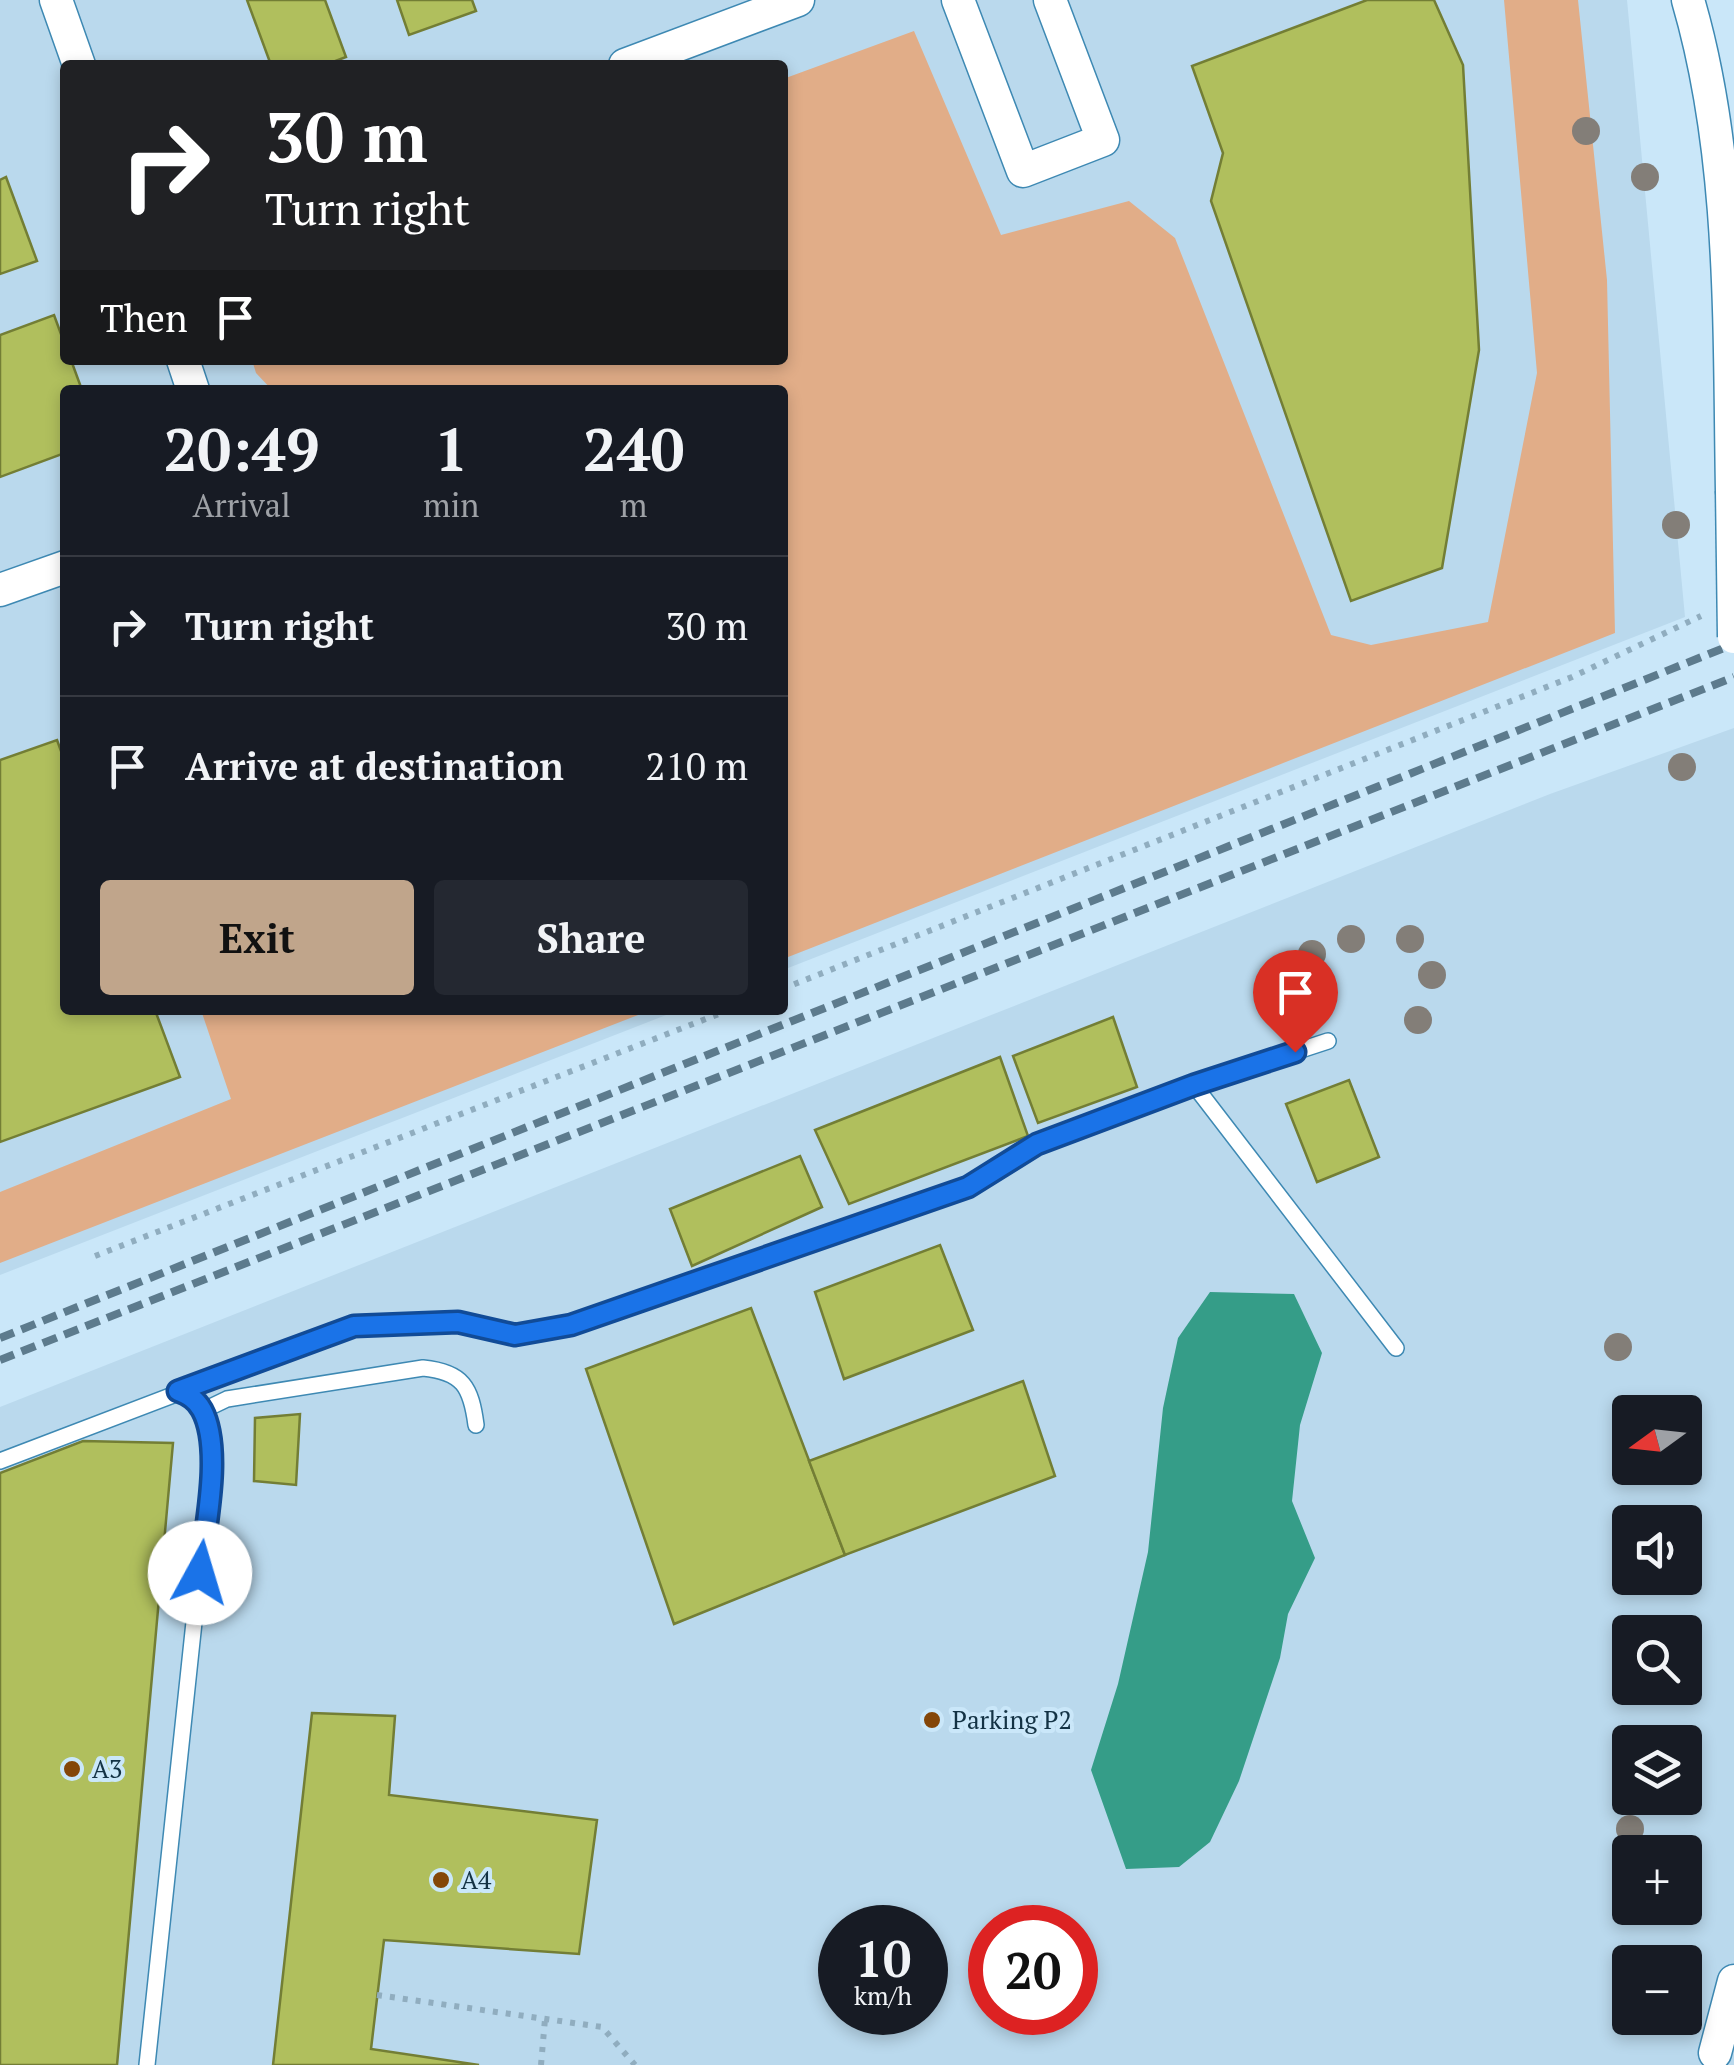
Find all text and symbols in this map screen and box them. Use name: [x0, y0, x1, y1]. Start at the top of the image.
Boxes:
text: 30 m: [265, 89, 428, 182]
icon: right: [100, 100, 230, 230]
text: Turn right: [265, 178, 470, 238]
icon: arrive: [208, 290, 263, 345]
text: Then: [100, 293, 188, 343]
text: 20:49: [163, 409, 320, 488]
text: 1: [434, 409, 468, 488]
text: 240: [583, 409, 685, 488]
text: Arrival: [193, 484, 291, 526]
text: min: [423, 484, 479, 526]
text: m: [620, 484, 647, 526]
icon: right: [100, 599, 155, 654]
text: Turn right: [185, 601, 374, 651]
text: 30 m: [665, 601, 748, 651]
icon: arrive: [100, 739, 155, 794]
text: Arrive at destination: [185, 741, 564, 791]
text: 210 m: [645, 741, 748, 791]
button: Exit: [100, 880, 414, 995]
button: Share: [434, 880, 748, 995]
pin: [1253, 950, 1338, 1053]
icon: arrive: [1268, 965, 1323, 1020]
north arrow: [1612, 1395, 1702, 1485]
map controls: [1612, 1395, 1702, 2035]
button: sound: [1612, 1505, 1702, 1595]
position arrow: [148, 1521, 252, 1625]
button: search: [1612, 1615, 1702, 1705]
place label: Parking P2: [952, 1703, 1072, 1736]
marker: Parking P2: [921, 1709, 943, 1731]
button: layers: [1612, 1725, 1702, 1815]
place label: A3: [92, 1752, 122, 1785]
marker: A3: [61, 1758, 83, 1780]
button: +: [1612, 1835, 1702, 1925]
place label: A4: [461, 1863, 492, 1896]
marker: A4: [430, 1869, 452, 1891]
speed limit sign: 20: [968, 1905, 1098, 2035]
text: 10: [855, 1925, 911, 1991]
button: −: [1612, 1945, 1702, 2035]
text: km/h: [854, 1979, 912, 2012]

